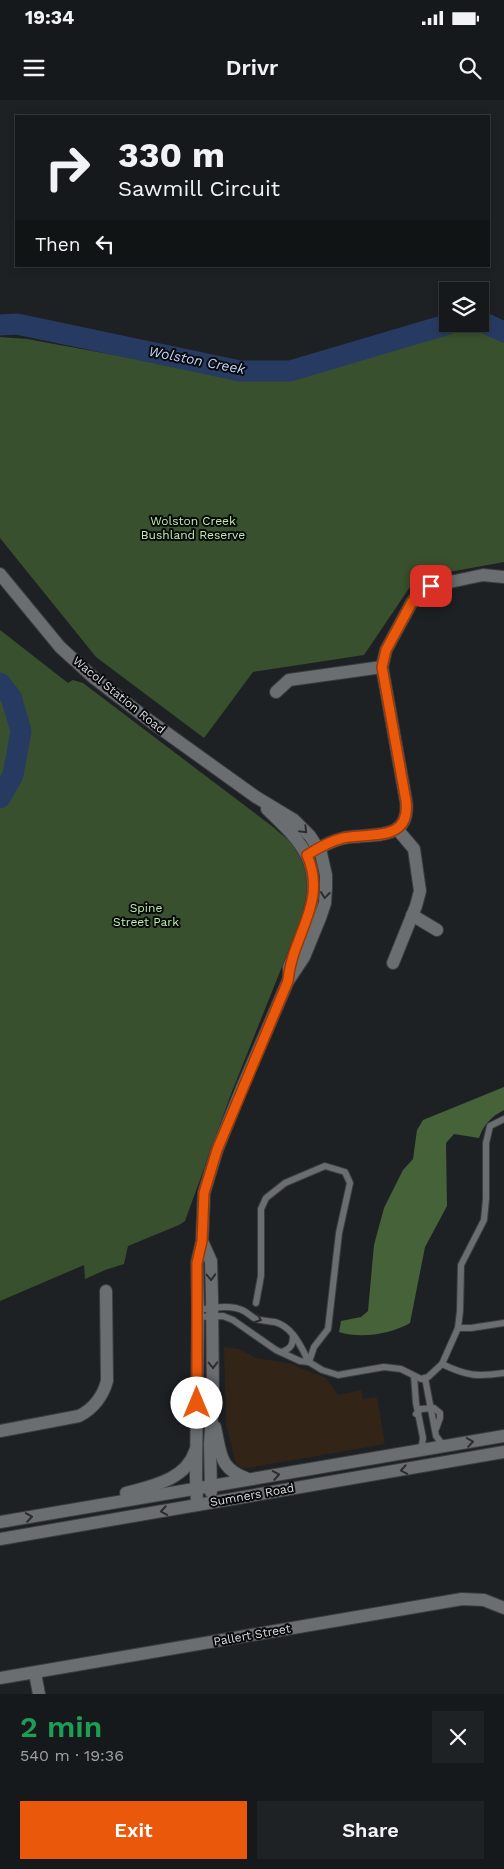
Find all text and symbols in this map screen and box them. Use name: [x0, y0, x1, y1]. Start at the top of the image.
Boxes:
text: 19:34: [25, 6, 74, 29]
icon: menu: [20, 54, 48, 82]
icon: search: [456, 54, 484, 82]
text: Drivr: [226, 55, 278, 80]
text: 330 m: [118, 134, 225, 176]
icon: right: [35, 135, 100, 200]
text: Sawmill Circuit: [118, 176, 280, 201]
icon: left: [91, 230, 119, 258]
text: Then: [35, 233, 81, 256]
map controls: [439, 282, 489, 332]
button: layers: [439, 282, 489, 332]
water label: Wolston Creek: [148, 343, 247, 377]
park label: Wolston Creek Bushland Reserve: [141, 514, 245, 542]
pin: [410, 565, 452, 607]
icon: arrive: [417, 572, 445, 600]
street label: Wacol Station Road: [70, 653, 168, 737]
one-way arrow: [298, 824, 307, 833]
one-way arrow: [320, 892, 331, 900]
park label: Spine Street Park: [113, 901, 179, 929]
one-way arrow: [206, 1274, 217, 1282]
one-way arrow: [253, 1313, 262, 1323]
one-way arrow: [208, 1361, 219, 1369]
position arrow: [170, 1376, 222, 1428]
one-way arrow: [466, 1437, 475, 1447]
one-way arrow: [400, 1464, 409, 1474]
one-way arrow: [271, 1470, 280, 1480]
street label: Sumners Road: [209, 1481, 295, 1509]
one-way arrow: [159, 1505, 168, 1515]
one-way arrow: [26, 1512, 34, 1523]
street label: Pallert Street: [212, 1621, 292, 1649]
text: 2 min: [20, 1709, 102, 1744]
button: close: [432, 1711, 484, 1763]
text: 540 m · 19:36: [20, 1746, 124, 1765]
button: Exit: [20, 1801, 247, 1859]
button: Share: [257, 1801, 484, 1859]

